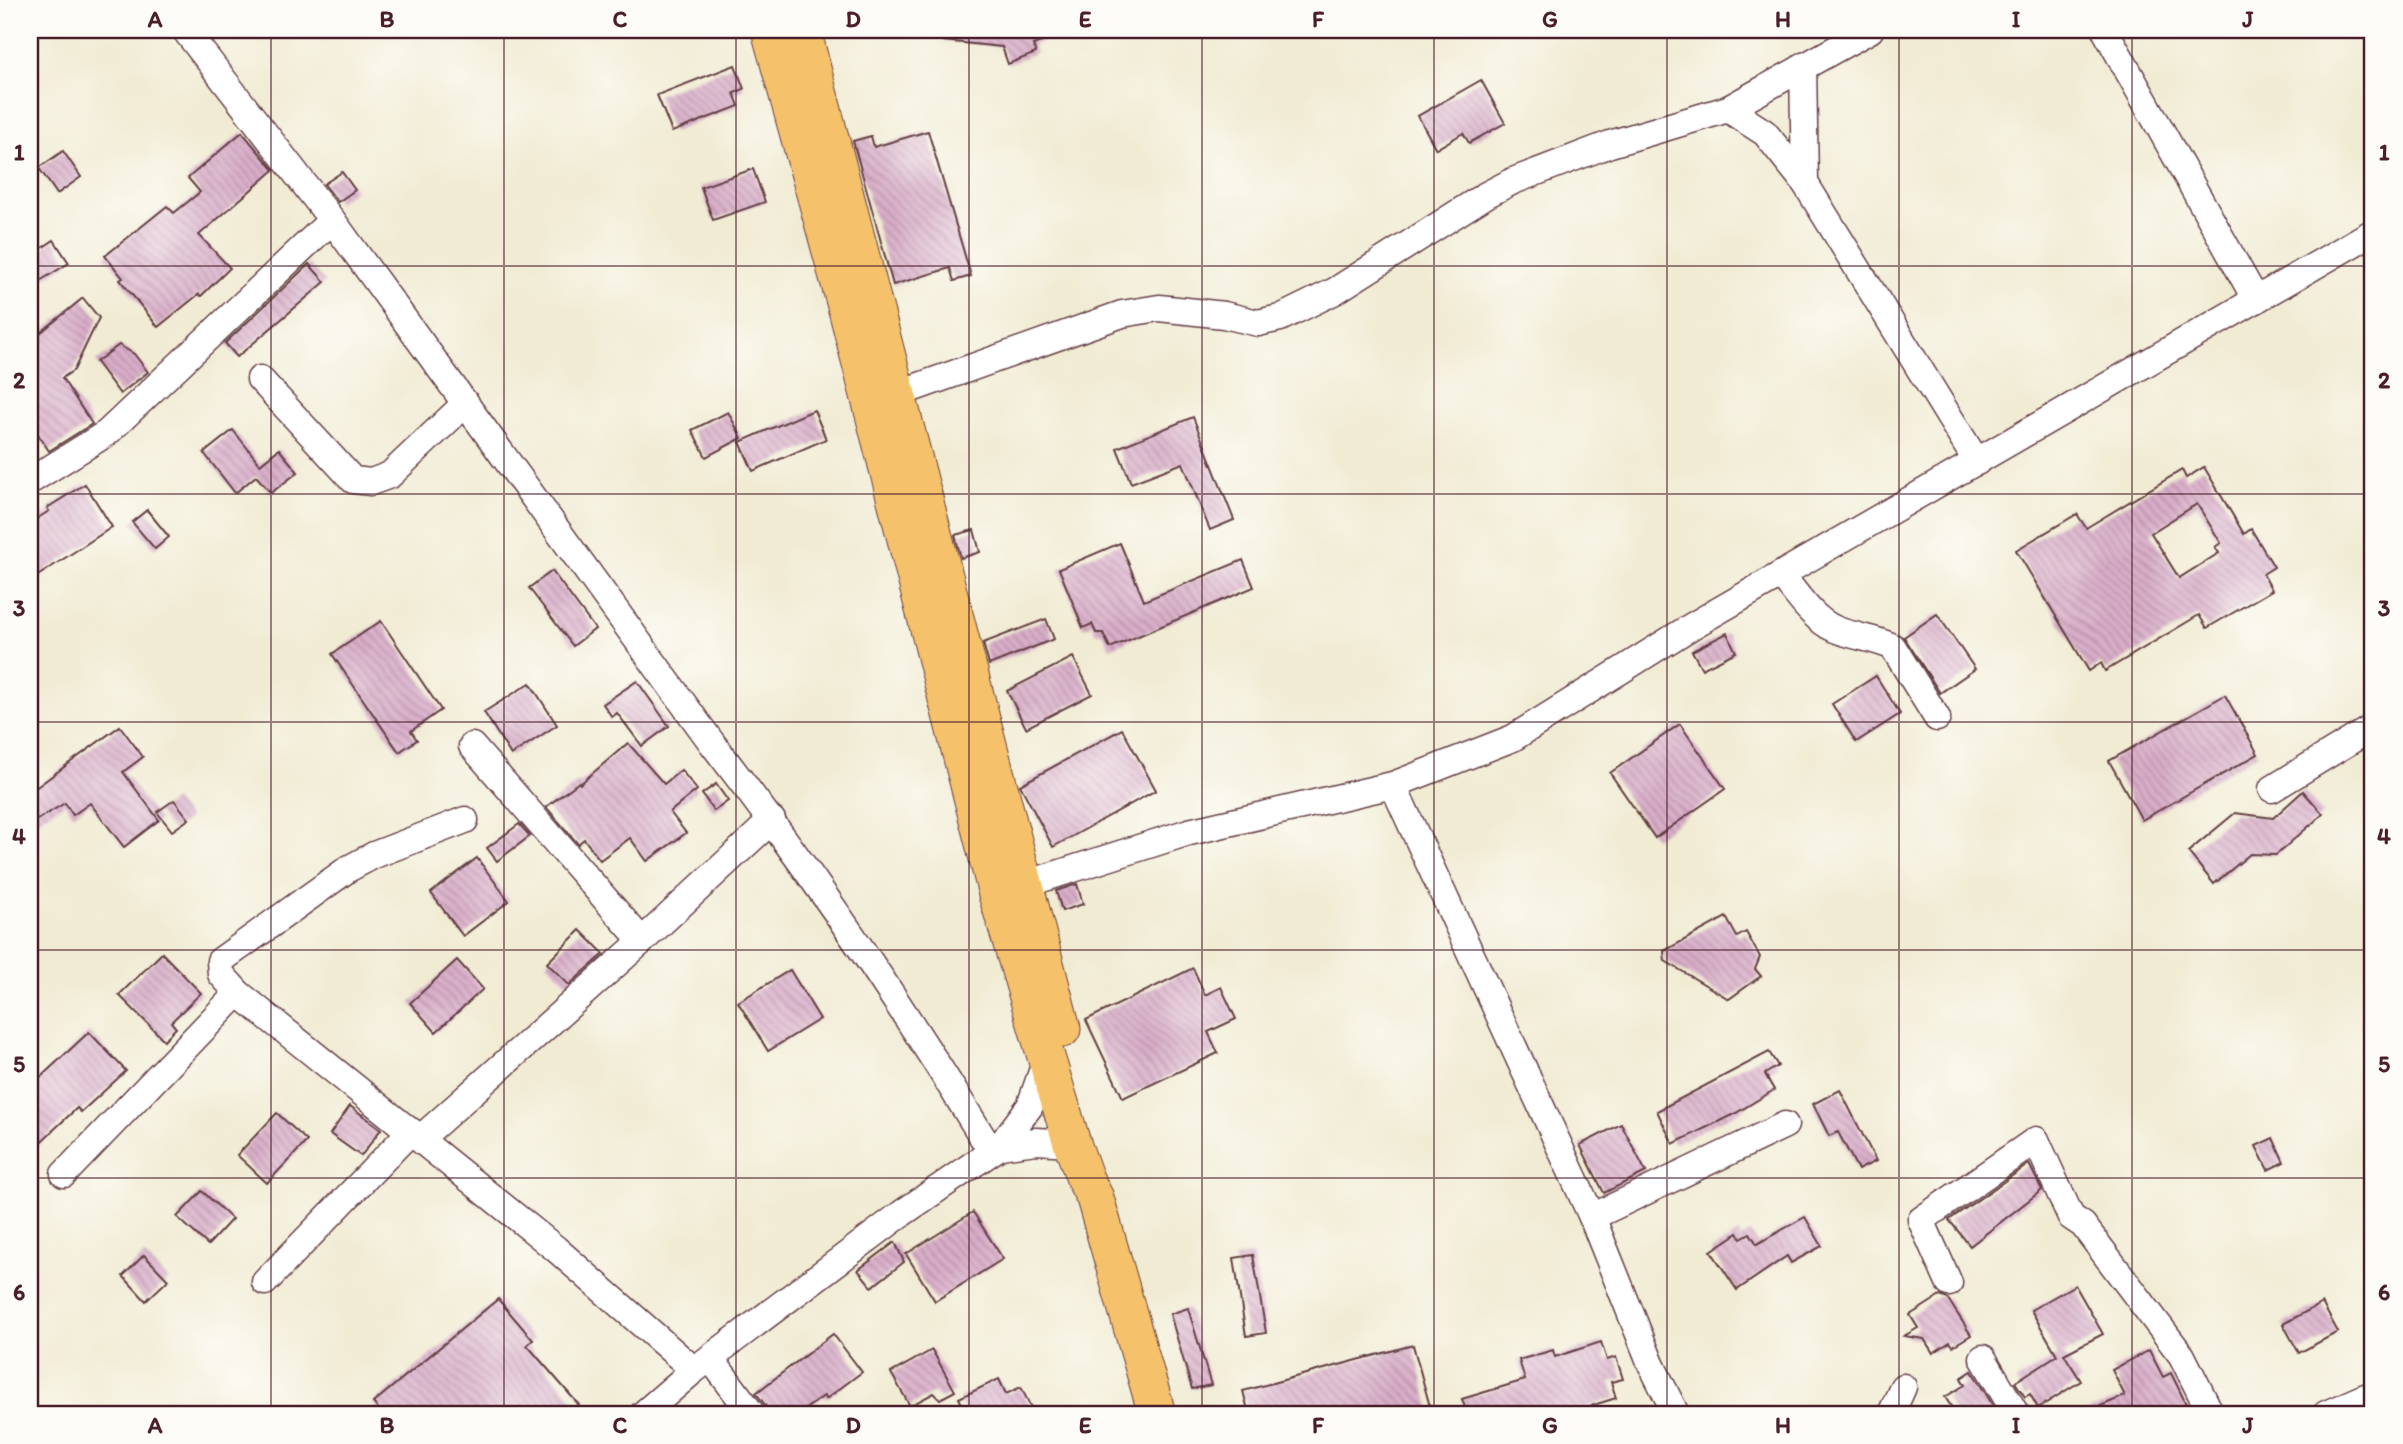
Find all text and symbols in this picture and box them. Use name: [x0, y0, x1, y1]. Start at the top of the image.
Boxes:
text: A: [147, 5, 163, 33]
text: B: [380, 5, 395, 33]
text: C: [613, 5, 628, 33]
text: D: [845, 5, 861, 33]
text: E: [1079, 5, 1092, 33]
text: F: [1312, 5, 1325, 33]
text: G: [1542, 5, 1558, 33]
text: H: [1775, 5, 1791, 33]
text: I: [2012, 5, 2021, 33]
text: J: [2241, 5, 2254, 33]
text: 1: [14, 138, 25, 166]
text: 1: [2379, 138, 2390, 166]
text: 2: [13, 366, 26, 394]
text: 2: [2378, 366, 2391, 394]
text: 3: [13, 594, 26, 622]
text: 3: [2378, 594, 2391, 622]
text: 4: [12, 822, 26, 850]
text: 4: [2377, 822, 2391, 850]
text: 5: [13, 1050, 25, 1078]
text: 5: [2378, 1050, 2390, 1078]
text: 6: [13, 1278, 25, 1306]
text: 6: [2378, 1278, 2390, 1306]
text: A: [147, 1411, 163, 1439]
text: B: [380, 1411, 395, 1439]
text: C: [613, 1411, 628, 1439]
text: D: [845, 1411, 861, 1439]
text: E: [1079, 1411, 1092, 1439]
text: F: [1312, 1411, 1325, 1439]
text: G: [1542, 1411, 1558, 1439]
text: H: [1775, 1411, 1791, 1439]
text: I: [2012, 1411, 2021, 1439]
text: J: [2241, 1411, 2254, 1439]

